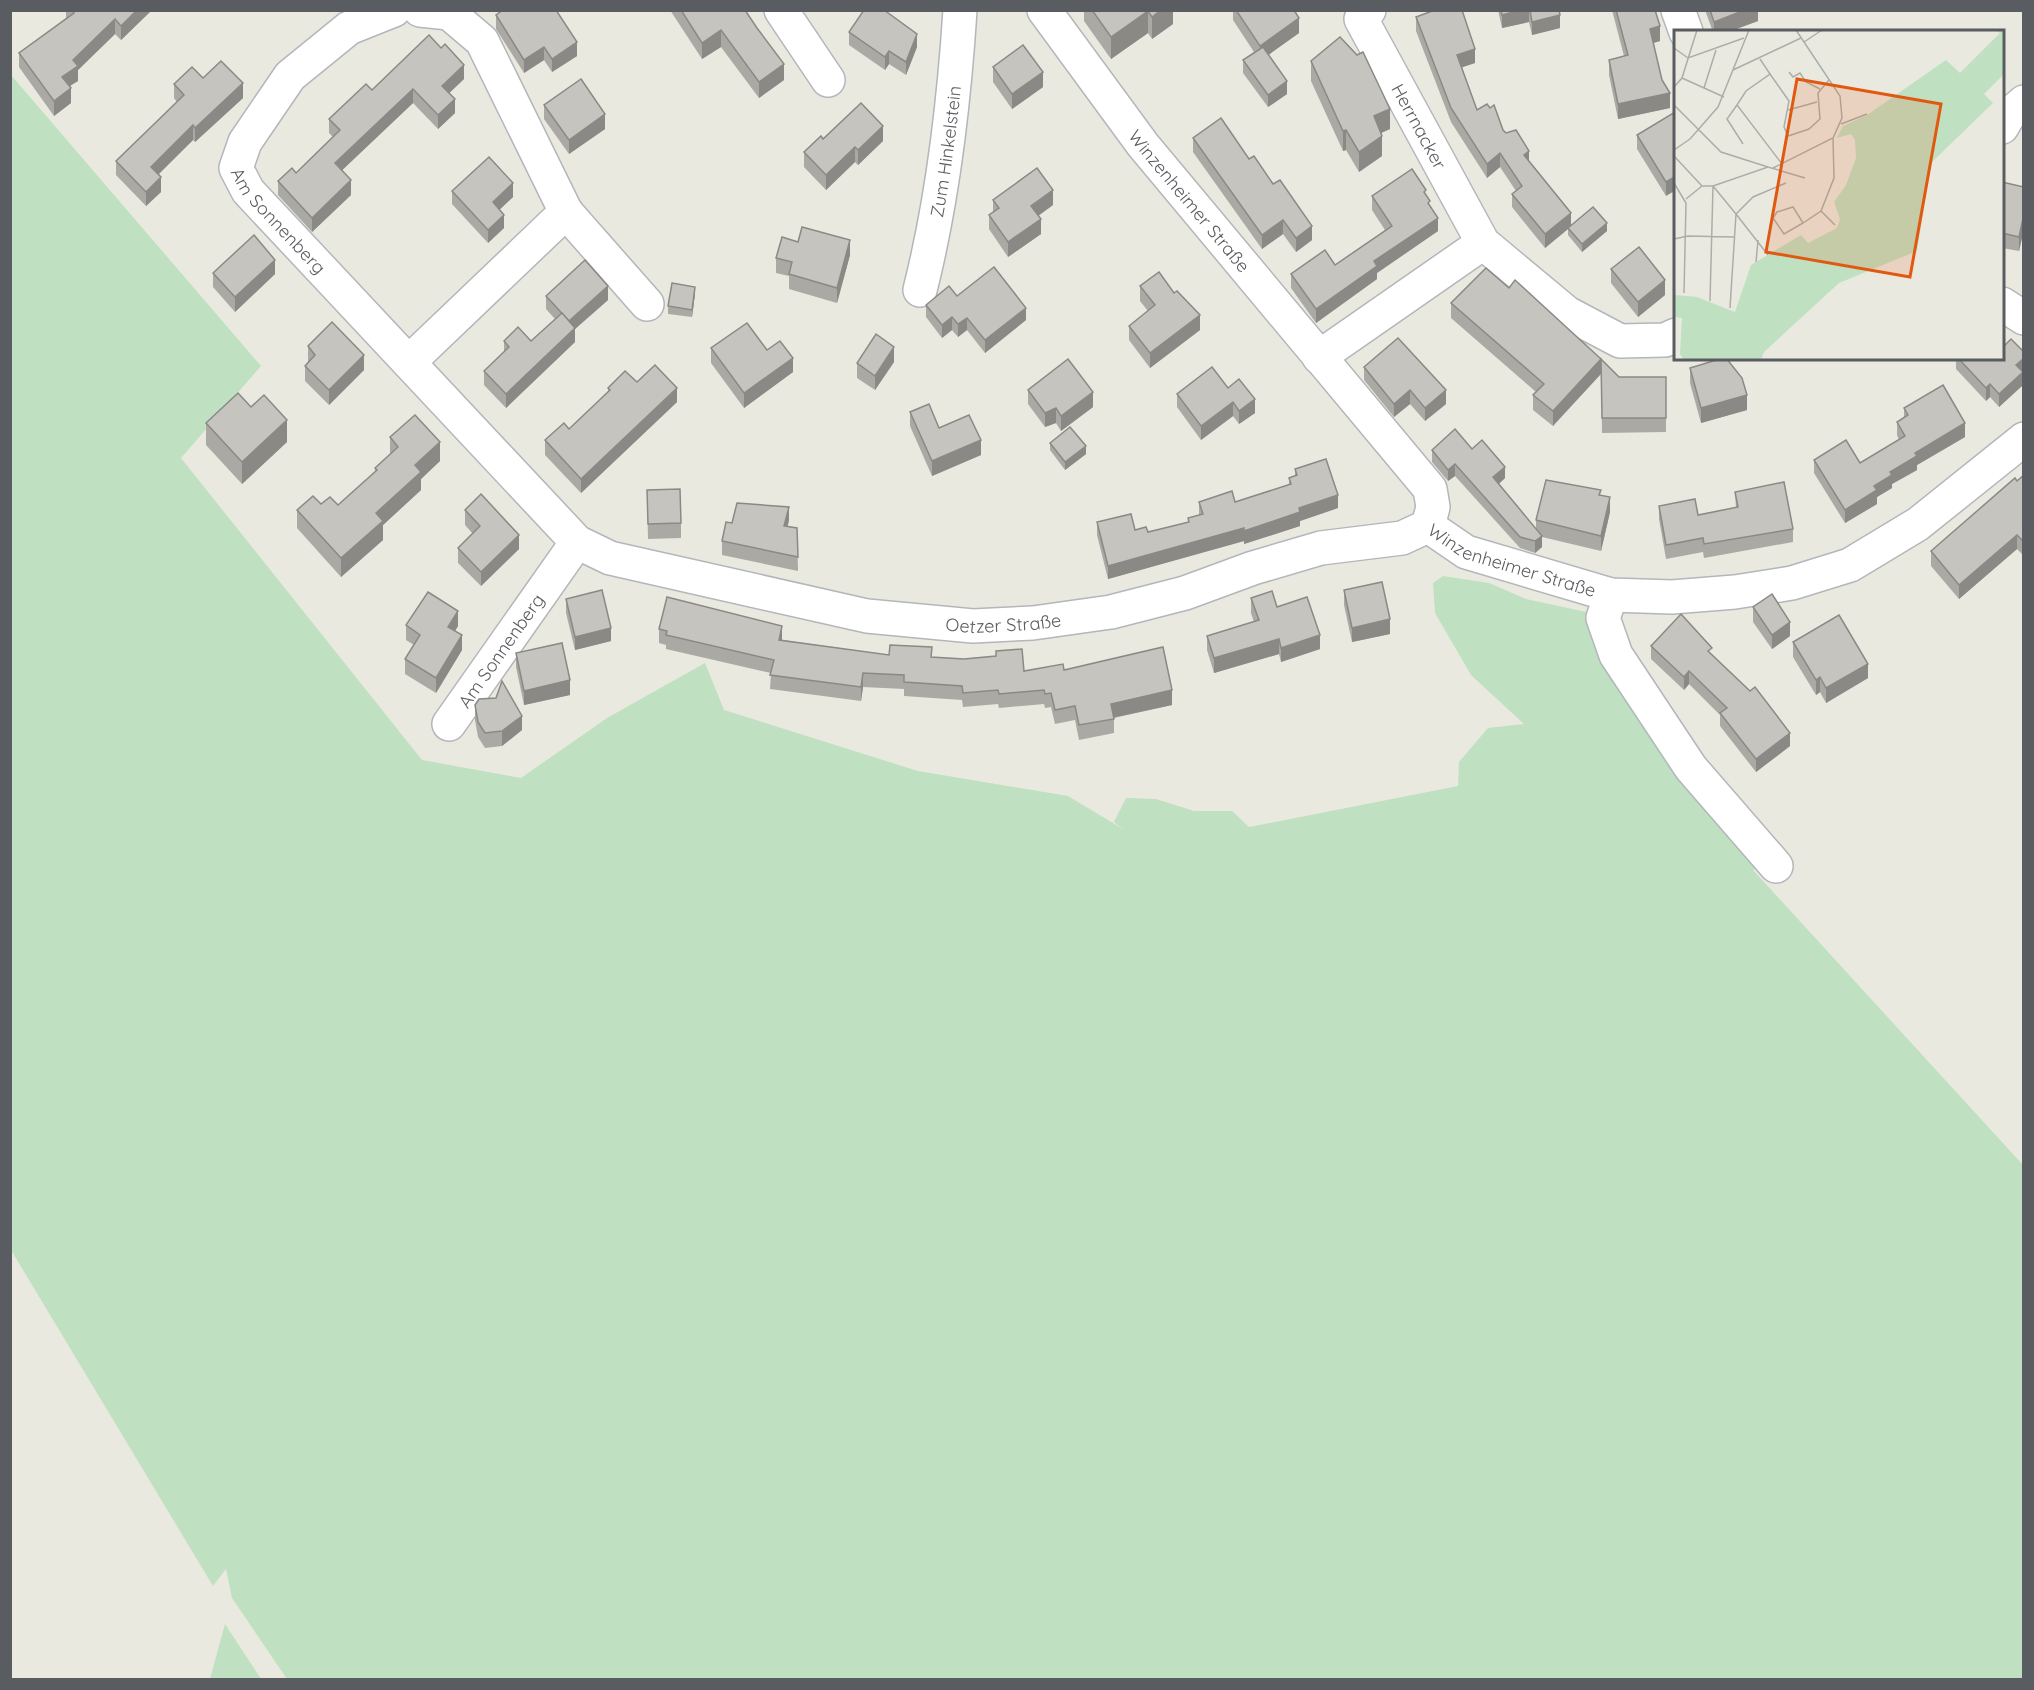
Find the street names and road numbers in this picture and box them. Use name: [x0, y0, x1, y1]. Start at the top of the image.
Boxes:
street label: Herrnacker: [1387, 79, 1452, 173]
street label: Zum Hinkelstein: [925, 84, 965, 219]
street label: Winzenheimer Straße: [1124, 125, 1255, 277]
street label: Am Sonnenberg: [226, 163, 331, 279]
street label: Winzenheimer Straße: [1424, 518, 1599, 601]
street label: Am Sonnenberg: [453, 589, 549, 712]
street label: Oetzer Straße: [945, 608, 1063, 638]

